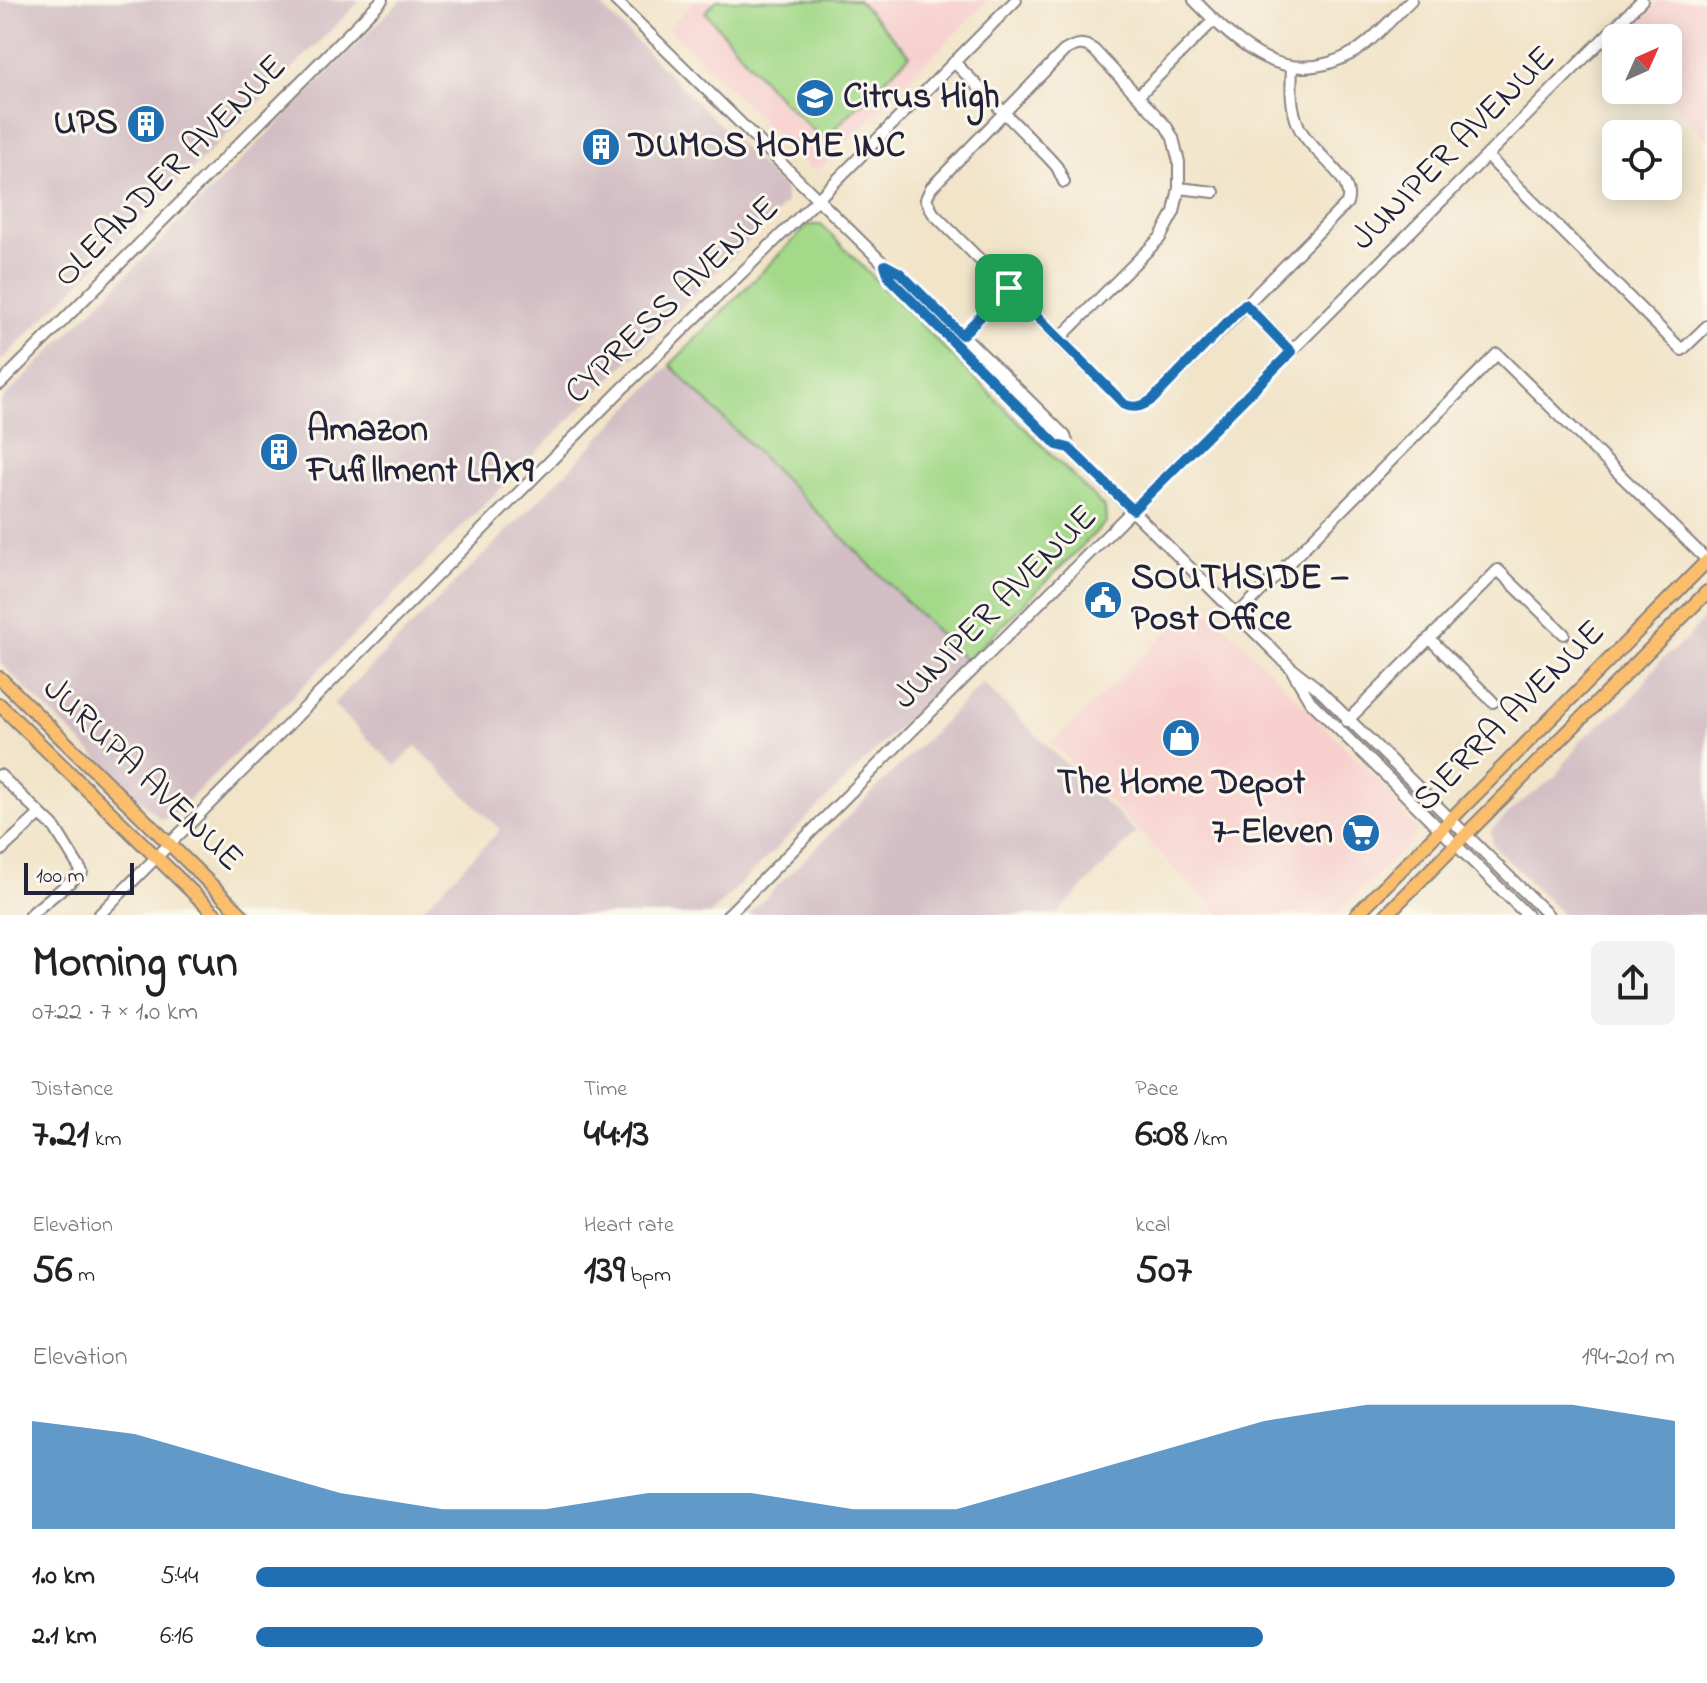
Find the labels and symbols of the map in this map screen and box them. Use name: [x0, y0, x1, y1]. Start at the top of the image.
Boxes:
north arrow: [1602, 24, 1682, 104]
street label: JUNIPER AVENUE: [1339, 34, 1569, 264]
street label: OLEANDER AVENUE: [42, 43, 300, 301]
place label: Citrus High: [843, 72, 1000, 126]
school or university icon: Citrus High: [794, 77, 836, 119]
place label: UPS: [53, 98, 118, 151]
building icon: UPS: [125, 103, 167, 145]
place label: DUMOS HOME INC: [627, 121, 906, 174]
building icon: DUMOS HOME INC: [580, 126, 622, 168]
street label: CYPRESS AVENUE: [553, 184, 793, 418]
pin: [975, 254, 1043, 322]
place label: Amazon Fufillment LAX9: [305, 405, 535, 499]
building icon: Amazon Fufillment LAX9: [258, 431, 300, 473]
street label: JUNIPER AVENUE: [881, 493, 1111, 723]
place label: SOUTHSIDE — Post Office: [1131, 553, 1349, 647]
public building icon: SOUTHSIDE — Post Office: [1082, 579, 1124, 621]
street label: SIERRA AVENUE: [1401, 608, 1619, 826]
street label: JURUPA AVENUE: [29, 665, 255, 885]
shop icon: The Home Depot: [1160, 717, 1202, 759]
place label: The Home Depot: [1057, 758, 1306, 811]
place label: 7-Eleven: [1212, 807, 1333, 860]
supermarket icon: 7-Eleven: [1340, 812, 1382, 854]
scale bar: [24, 859, 134, 895]

